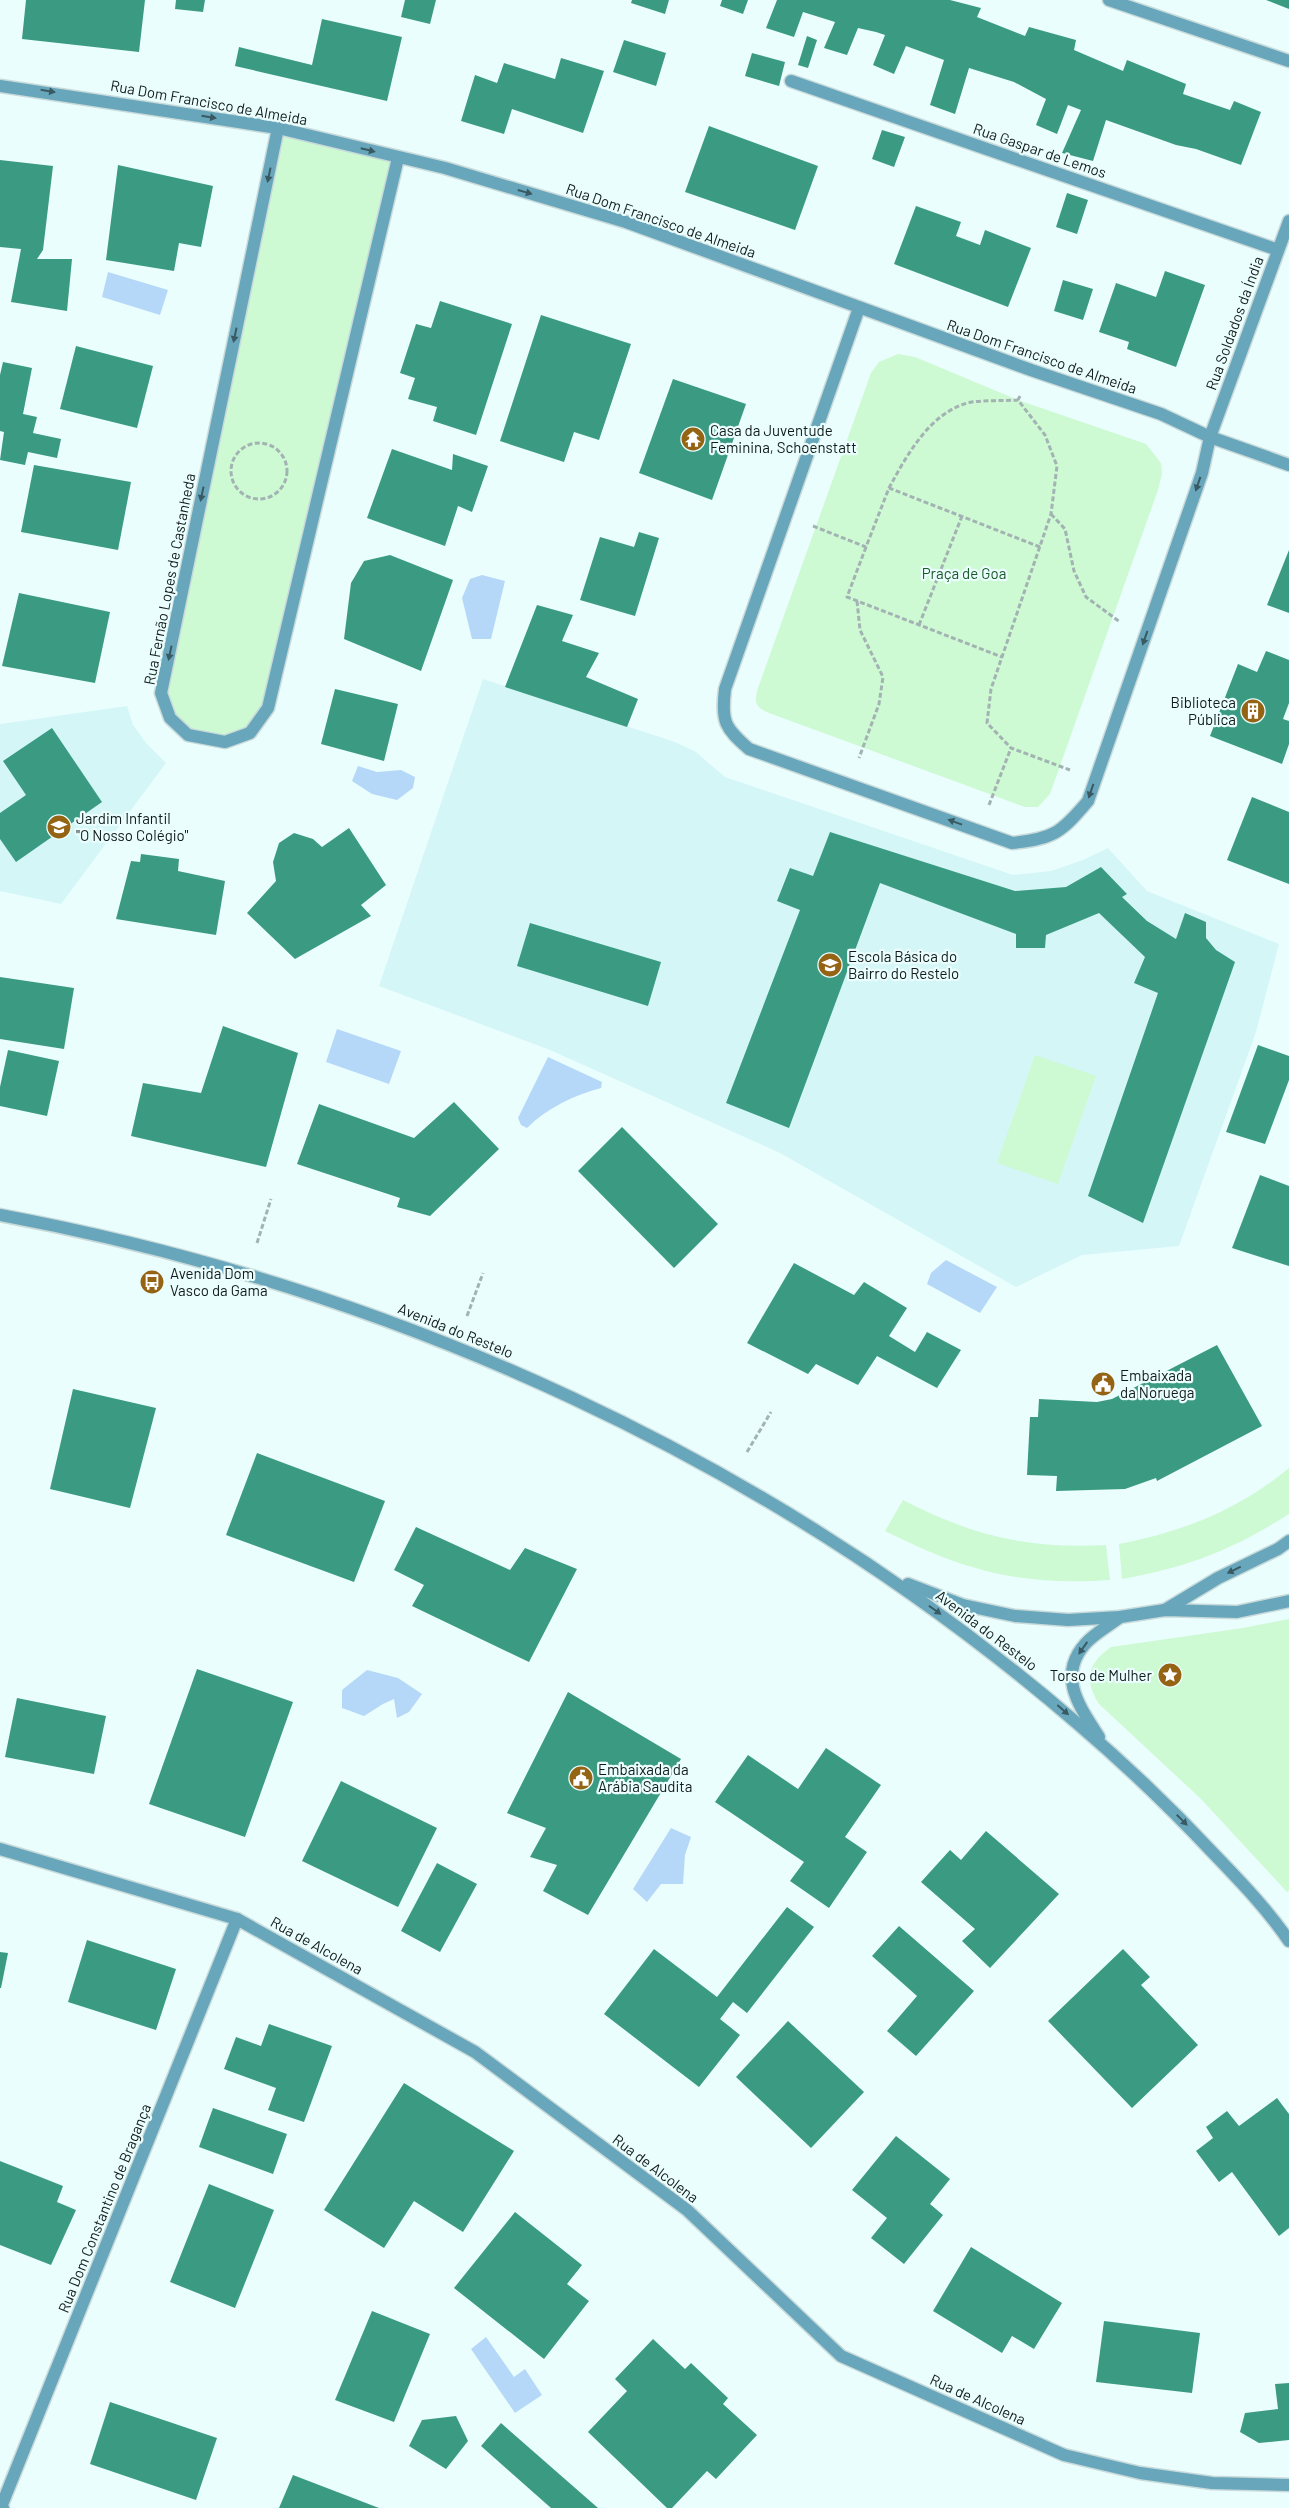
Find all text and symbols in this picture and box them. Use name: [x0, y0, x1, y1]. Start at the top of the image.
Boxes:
street label: Rua Dom Francisco de Almeida: [109, 76, 309, 128]
one-way arrow: [41, 88, 57, 96]
one-way arrow: [201, 113, 217, 121]
street label: Rua Gaspar de Lemos: [971, 119, 1109, 181]
one-way arrow: [360, 147, 375, 155]
one-way arrow: [264, 168, 272, 184]
street label: Rua Dom Francisco de Almeida: [564, 179, 758, 261]
one-way arrow: [517, 188, 532, 196]
street label: Rua Soldados da Índia: [1201, 254, 1267, 392]
street label: Rua Dom Francisco de Almeida: [945, 315, 1139, 397]
one-way arrow: [231, 327, 239, 343]
place label: Casa da Juventude Feminina, Schoenstatt: [710, 421, 857, 456]
temple icon: Casa da Juventude Feminina, Schoenstatt: [680, 426, 706, 452]
street label: Rua Fernão Lopes de Castanheda: [140, 472, 198, 686]
one-way arrow: [1194, 477, 1202, 492]
one-way arrow: [198, 486, 206, 502]
park label: Praça de Goa: [922, 564, 1006, 582]
one-way arrow: [1141, 631, 1149, 646]
one-way arrow: [166, 645, 174, 660]
place label: Biblioteca Pública: [1171, 693, 1236, 728]
building icon: Biblioteca Pública: [1240, 698, 1266, 724]
one-way arrow: [1087, 784, 1095, 799]
place label: Jardim Infantil "O Nosso Colégio": [76, 809, 189, 844]
school or university icon: Jardim Infantil "O Nosso Colégio": [46, 814, 72, 840]
one-way arrow: [947, 818, 962, 825]
place label: Escola Básica do Bairro do Restelo: [848, 947, 959, 982]
school or university icon: Escola Básica do Bairro do Restelo: [817, 952, 843, 978]
place label: Avenida Dom Vasco da Gama: [170, 1264, 268, 1299]
bus stop icon: Avenida Dom Vasco da Gama: [139, 1269, 165, 1295]
street label: Avenida do Restelo: [396, 1299, 516, 1361]
place label: Embaixada da Noruega: [1120, 1366, 1194, 1401]
public building icon: Embaixada da Noruega: [1090, 1371, 1116, 1397]
one-way arrow: [1227, 1566, 1241, 1574]
street label: Avenida do Restelo: [933, 1586, 1041, 1674]
one-way arrow: [928, 1605, 942, 1615]
one-way arrow: [1078, 1641, 1088, 1655]
place icon: Torso de Mulher: [1157, 1662, 1183, 1688]
place label: Torso de Mulher: [1050, 1666, 1153, 1684]
one-way arrow: [1056, 1705, 1069, 1716]
place label: Embaixada da Arábia Saudita: [598, 1760, 692, 1795]
public building icon: Embaixada da Arábia Saudita: [568, 1765, 594, 1791]
one-way arrow: [1176, 1814, 1188, 1826]
street label: Rua de Alcolena: [268, 1912, 366, 1978]
street label: Rua Dom Constantino de Bragança: [54, 2101, 154, 2315]
street label: Rua de Alcolena: [610, 2130, 702, 2206]
street label: Rua de Alcolena: [927, 2370, 1029, 2428]

